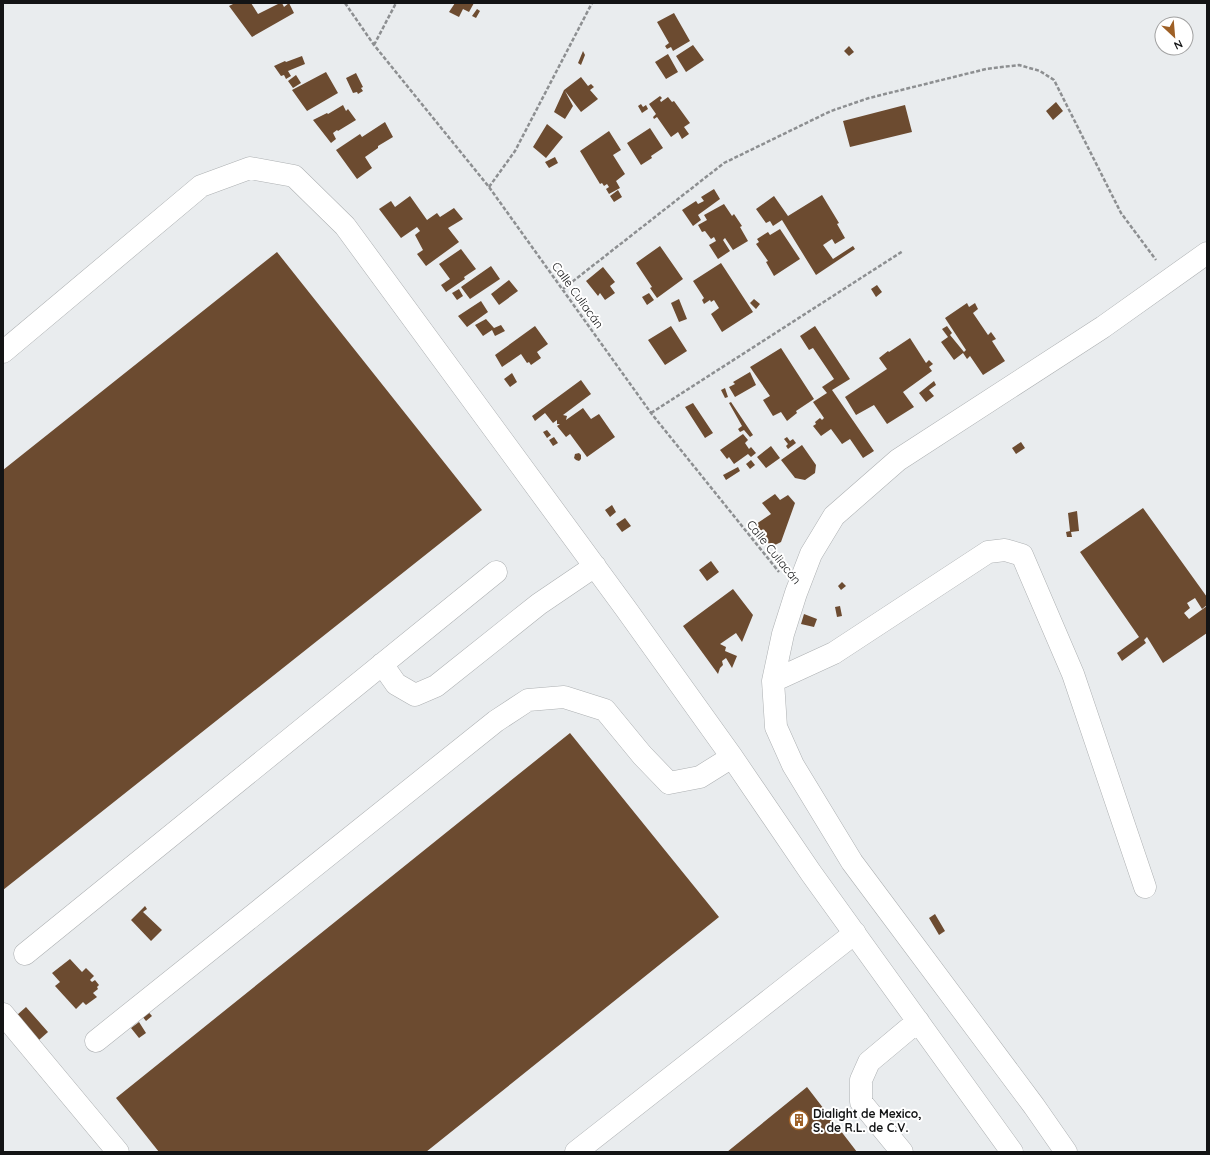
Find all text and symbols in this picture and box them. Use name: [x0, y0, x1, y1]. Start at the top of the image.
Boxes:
north arrow: [1154, 16, 1194, 56]
text: N: [1172, 37, 1185, 53]
street label: Calle Culiacán: [549, 259, 607, 331]
street label: Calle Culiacán: [744, 517, 804, 587]
place label: Dialight de Mexico, S. de R.L. de C.V.: [813, 1106, 922, 1135]
building icon: Dialight de Mexico, S. de R.L. de C.V.: [788, 1109, 810, 1131]

